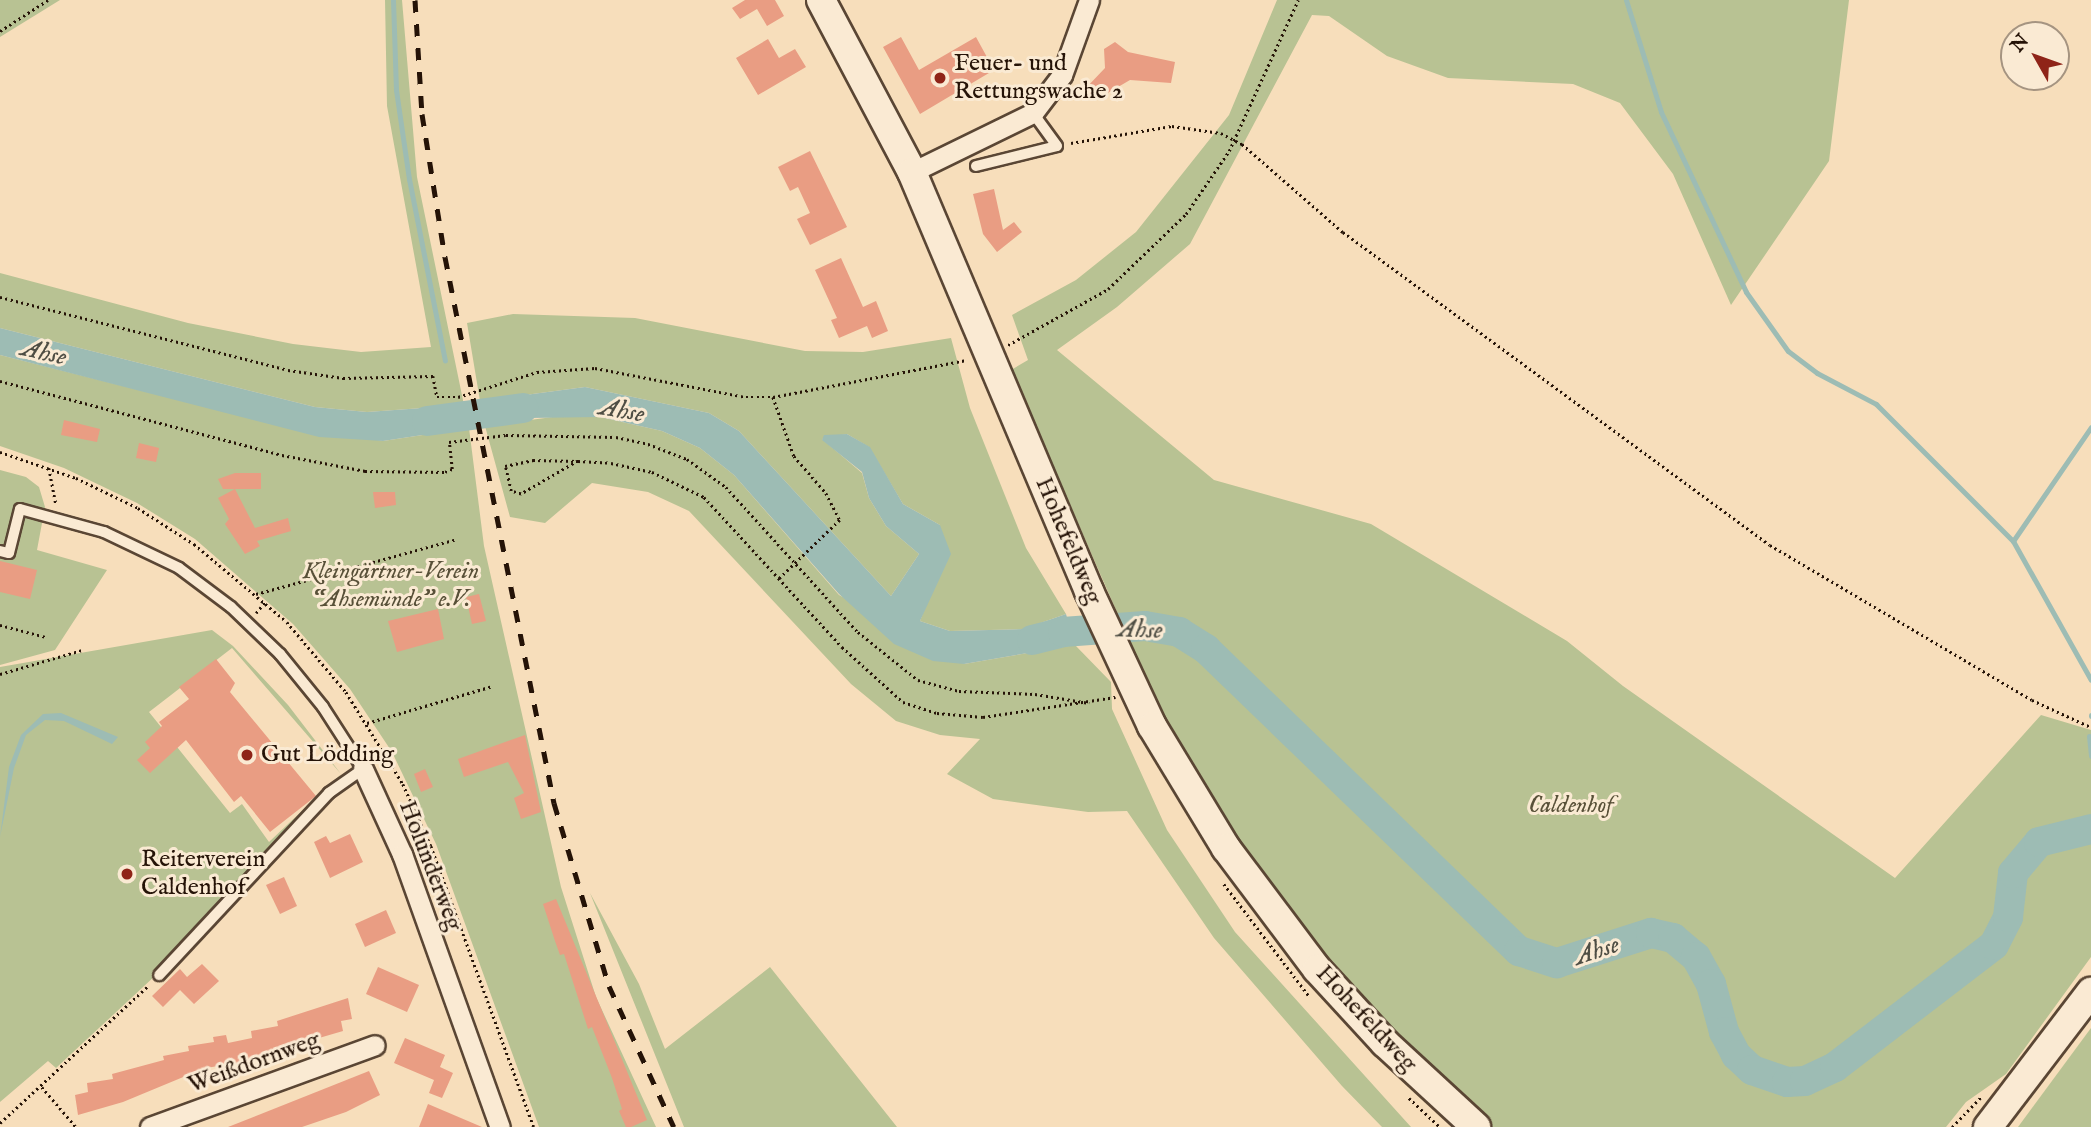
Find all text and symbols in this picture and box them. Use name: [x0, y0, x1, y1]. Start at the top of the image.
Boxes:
north arrow: [2000, 21, 2070, 91]
text: N: [2006, 30, 2035, 58]
place label: Feuer- und Rettungswache 2: [954, 50, 1123, 106]
marker: Feuer- und Rettungswache 2: [932, 70, 948, 86]
water label: Ahse: [18, 333, 70, 373]
water label: Ahse: [597, 392, 647, 430]
street label: Hohefeldweg: [1028, 473, 1108, 609]
park label: Kleingärtner-Verein “Ahsemünde” e.V.: [303, 558, 479, 614]
water label: Ahse: [1117, 614, 1163, 646]
place label: Gut Lödding: [261, 741, 394, 769]
marker: Gut Lödding: [239, 747, 255, 763]
park label: Caldenhof: [1529, 792, 1613, 820]
street label: Holunderweg: [392, 797, 468, 935]
place label: Reiterverein Caldenhof: [141, 846, 265, 902]
marker: Reiterverein Caldenhof: [119, 866, 135, 882]
water label: Ahse: [1571, 929, 1623, 973]
street label: Hohefeldweg: [1309, 960, 1423, 1078]
street label: Weißdornweg: [184, 1026, 324, 1100]

